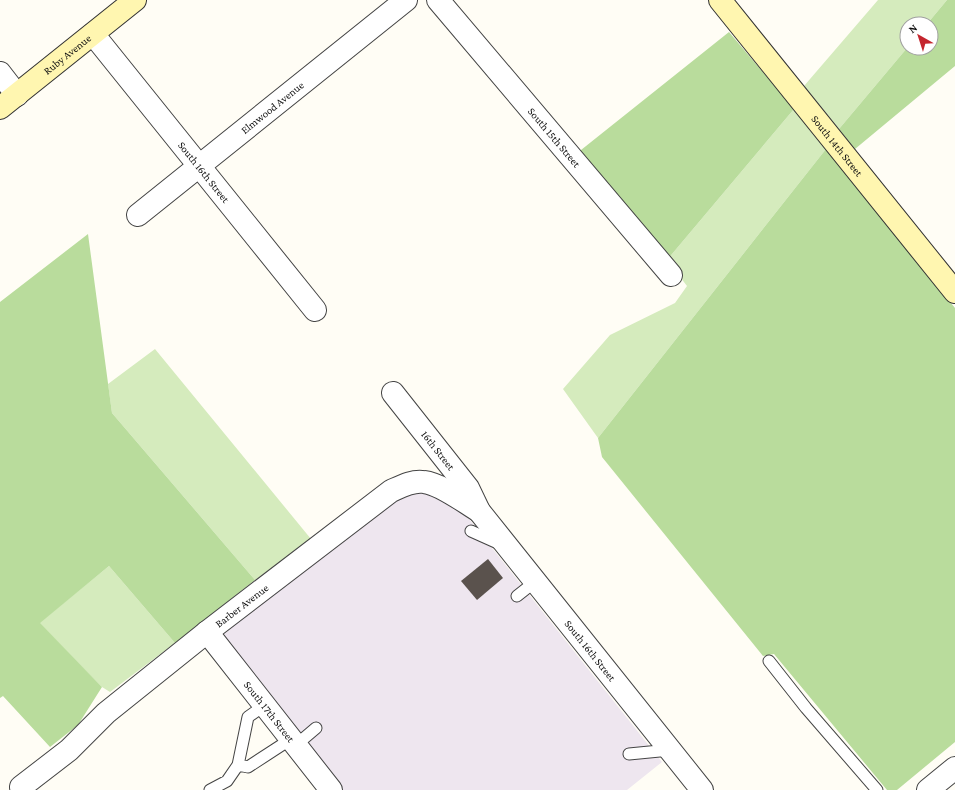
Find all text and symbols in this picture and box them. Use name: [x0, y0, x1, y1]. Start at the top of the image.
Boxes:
north arrow: [899, 16, 939, 56]
text: N: [906, 21, 920, 35]
street label: Ruby Avenue: [41, 32, 93, 77]
street label: Elmwood Avenue: [238, 79, 306, 136]
street label: South 15th Street: [526, 105, 583, 170]
street label: South 14th Street: [809, 113, 866, 179]
street label: South 16th Street: [176, 139, 232, 205]
street label: 16th Street: [419, 428, 458, 473]
street label: Barber Avenue: [213, 581, 271, 630]
street label: South 16th Street: [562, 617, 619, 684]
street label: South 17th Street: [242, 679, 297, 745]

